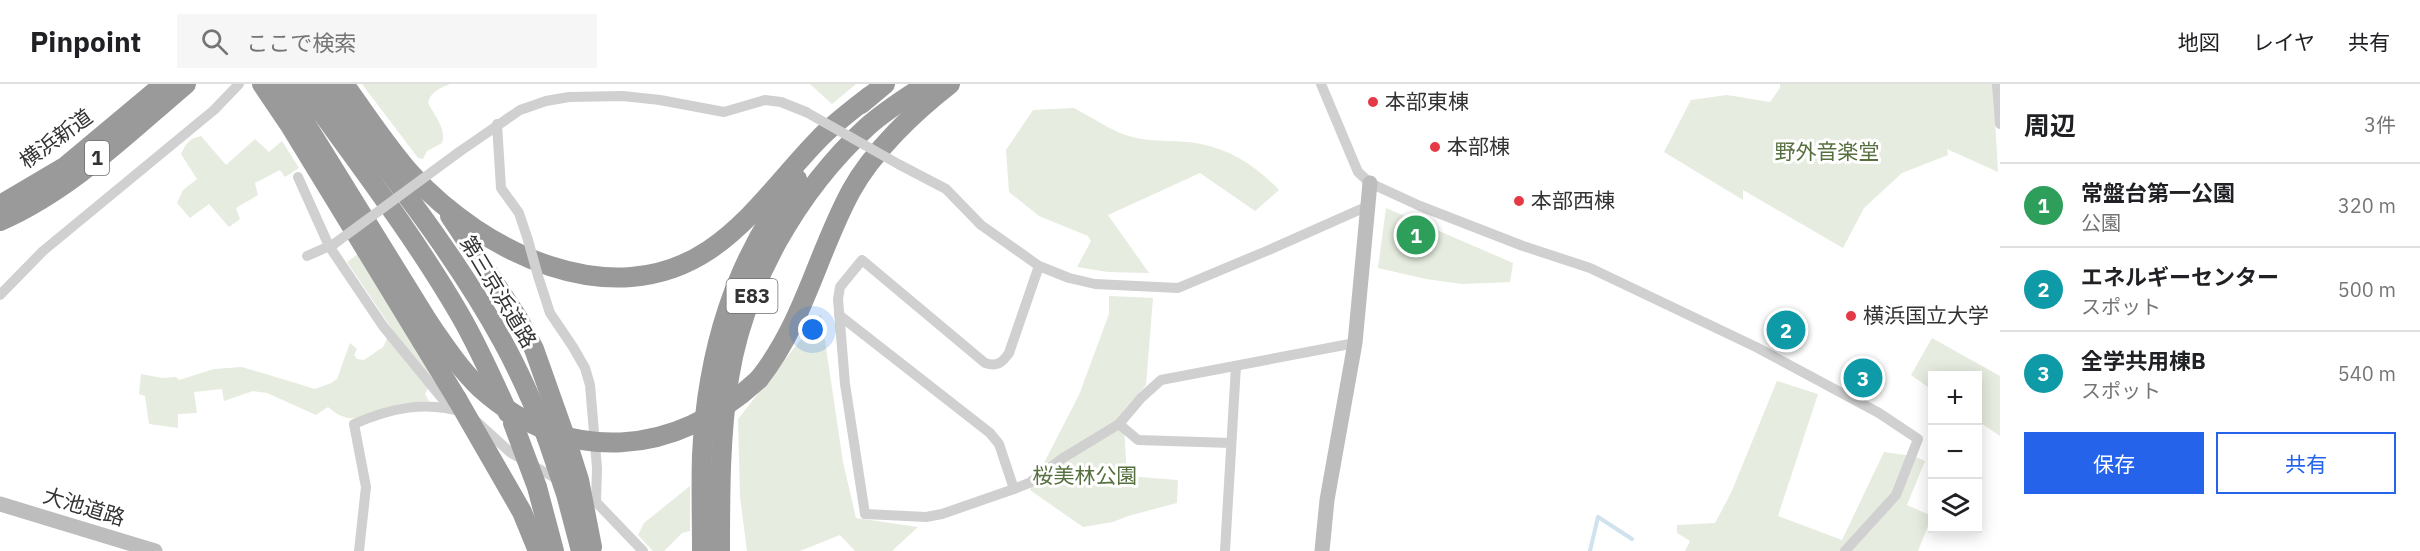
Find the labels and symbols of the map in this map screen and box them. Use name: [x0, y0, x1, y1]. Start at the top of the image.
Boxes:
place label: 本部東棟: [1385, 87, 1469, 115]
marker: 本部東棟: [1366, 95, 1380, 109]
street label: 横浜新道: [13, 102, 98, 174]
place label: 本部棟: [1447, 132, 1510, 160]
park label: 野外音楽堂: [1775, 137, 1880, 165]
marker: 本部棟: [1428, 140, 1442, 154]
road number: 1: [85, 141, 109, 175]
place label: 本部西棟: [1531, 186, 1615, 214]
marker: 本部西棟: [1512, 194, 1526, 208]
pin: 1: [1396, 212, 1436, 258]
street label: 第三京浜道路: [454, 230, 543, 353]
road number: E83: [726, 279, 777, 313]
place label: 横浜国立大学: [1863, 301, 1989, 329]
pin: 2: [1766, 308, 1806, 352]
marker: 横浜国立大学: [1844, 309, 1858, 323]
your location: [798, 315, 827, 344]
pin: 3: [1844, 356, 1882, 400]
park label: 桜美林公園: [1033, 461, 1138, 489]
street label: 大池道路: [40, 480, 129, 532]

